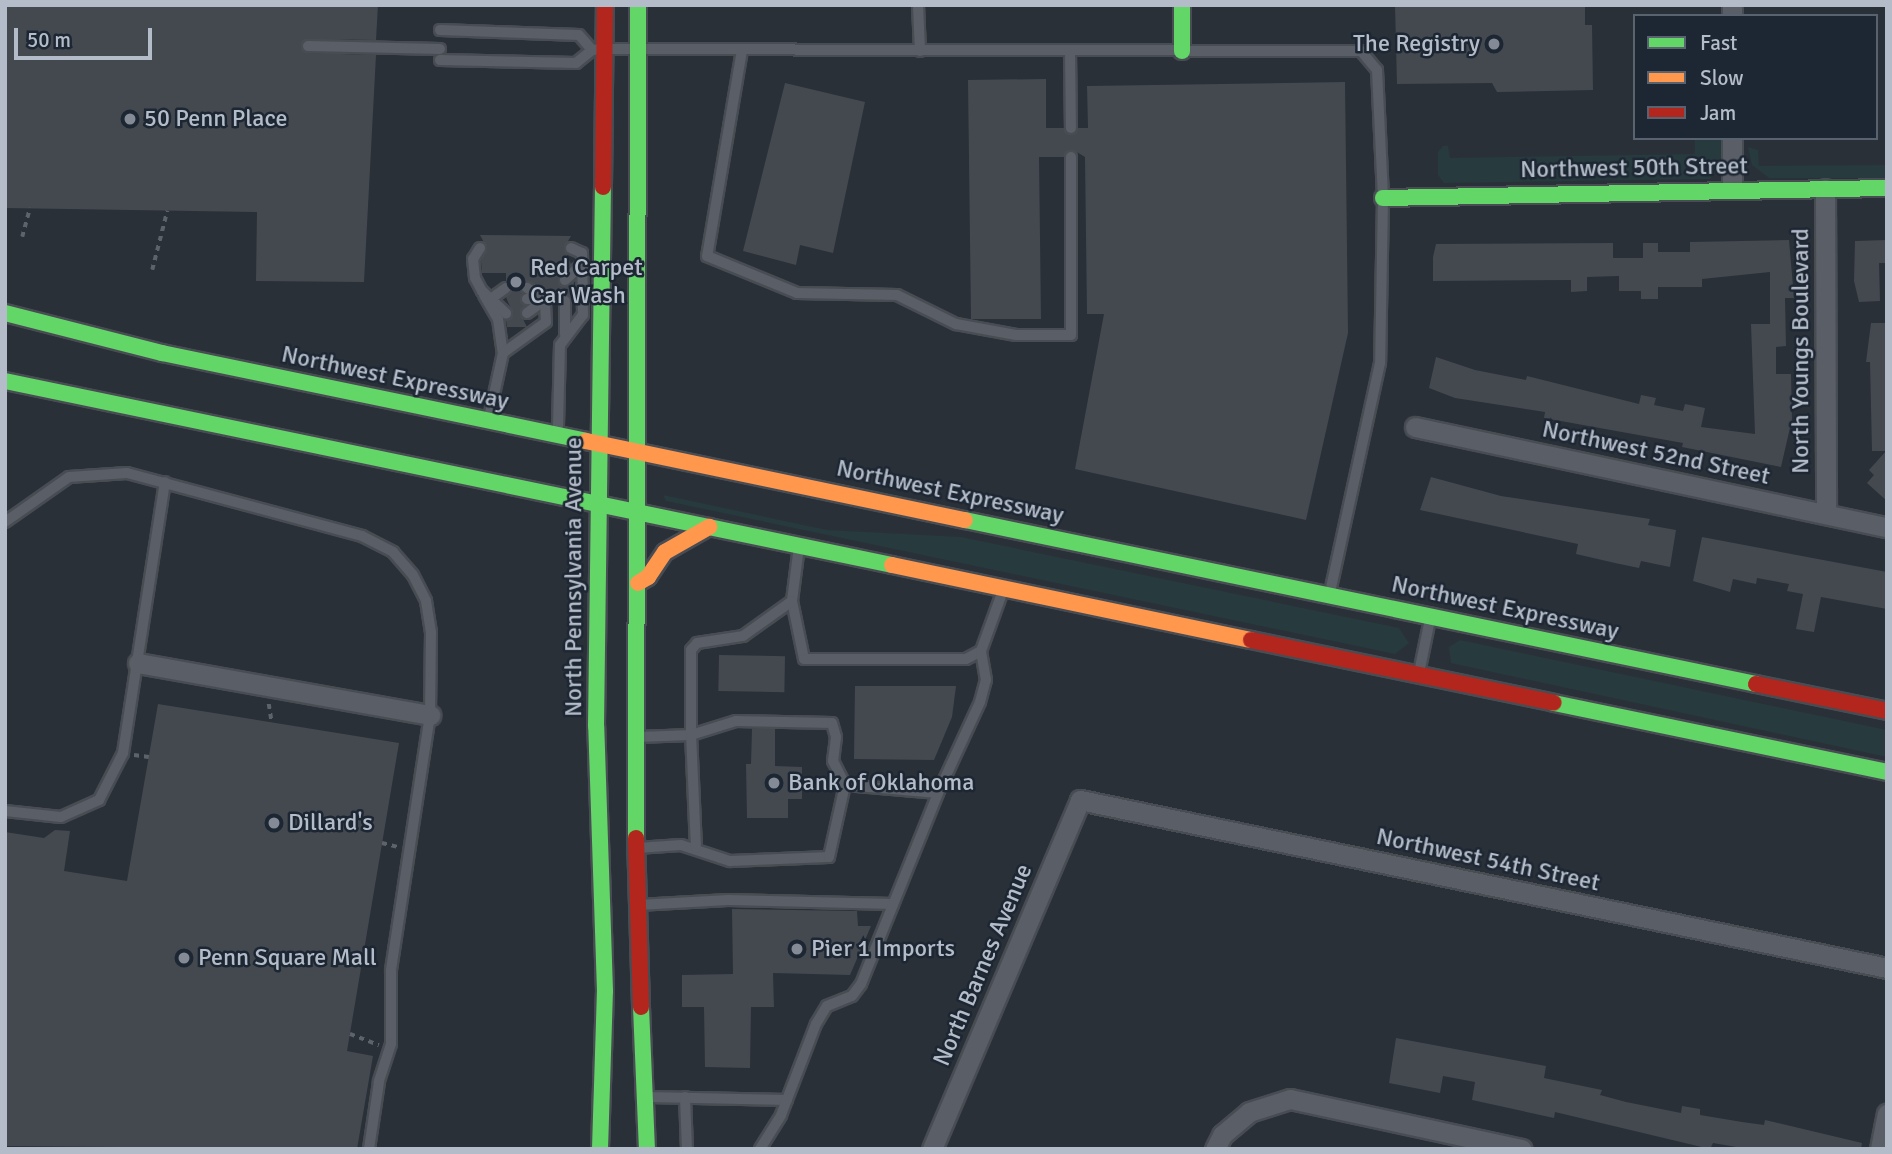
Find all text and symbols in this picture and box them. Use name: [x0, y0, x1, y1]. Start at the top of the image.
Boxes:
scale bar: [18, 14, 156, 58]
legend: [1633, 14, 1878, 140]
text: 50 m: [27, 27, 71, 53]
place label: The Registry: [1353, 30, 1480, 58]
text: Fast: [1700, 30, 1737, 56]
marker: The Registry: [1486, 36, 1502, 52]
text: Slow: [1700, 65, 1744, 91]
text: Jam: [1700, 100, 1736, 126]
place label: 50 Penn Place: [144, 105, 288, 133]
marker: 50 Penn Place: [122, 111, 138, 127]
street label: Northwest 50th Street: [1520, 152, 1748, 184]
street label: North Youngs Boulevard: [1787, 228, 1815, 474]
place label: Red Carpet Car Wash: [530, 254, 643, 310]
marker: Red Carpet Car Wash: [508, 274, 524, 290]
street label: Northwest Expressway: [279, 340, 511, 416]
street label: Northwest 52nd Street: [1540, 415, 1772, 491]
street label: North Pennsylvania Avenue: [560, 437, 588, 717]
street label: Northwest Expressway: [834, 454, 1066, 530]
street label: Northwest Expressway: [1389, 570, 1621, 646]
place label: Bank of Oklahoma: [788, 769, 974, 797]
marker: Bank of Oklahoma: [766, 775, 782, 791]
place label: Dillard's: [288, 809, 373, 837]
marker: Dillard's: [266, 815, 282, 831]
street label: Northwest 54th Street: [1374, 822, 1602, 898]
street label: North Barnes Avenue: [927, 860, 1039, 1070]
place label: Pier 1 Imports: [811, 935, 955, 963]
marker: Pier 1 Imports: [789, 941, 805, 957]
place label: Penn Square Mall: [198, 944, 377, 972]
marker: Penn Square Mall: [176, 950, 192, 966]

